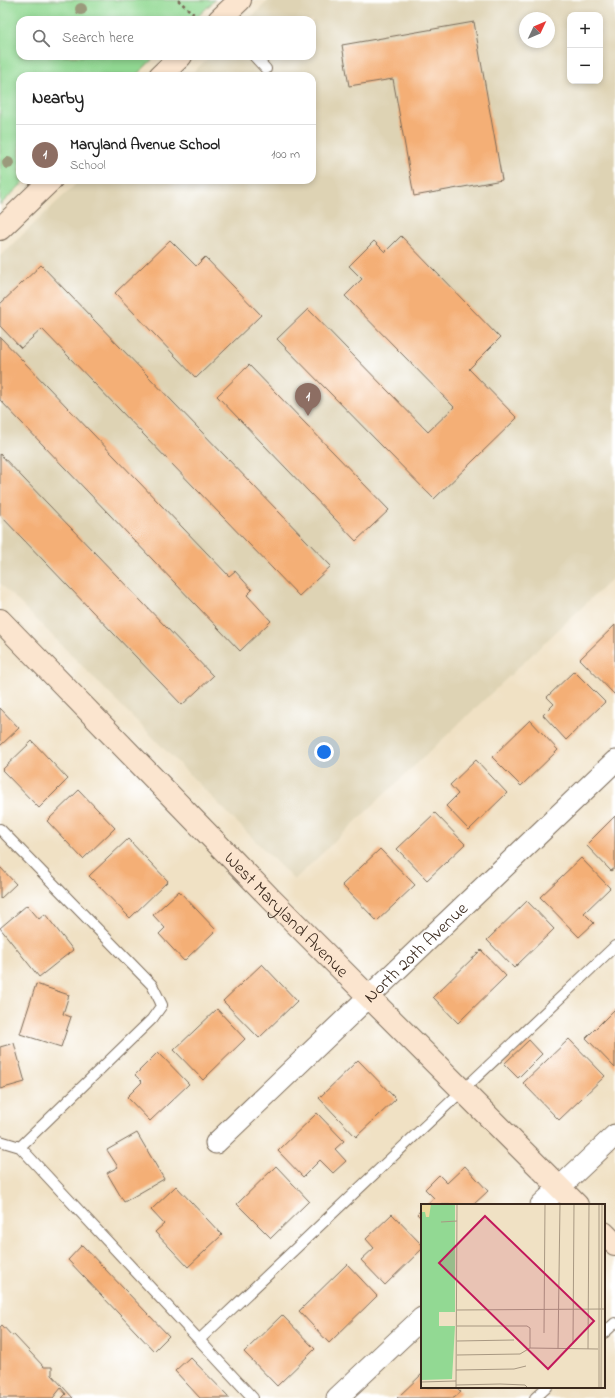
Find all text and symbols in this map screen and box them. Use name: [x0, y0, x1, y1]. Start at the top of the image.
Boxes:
north arrow: [519, 12, 555, 48]
map controls: [567, 12, 603, 84]
button: +: [567, 12, 603, 48]
search box: [16, 16, 316, 60]
icon: search: [30, 27, 52, 49]
text: Search here: [62, 27, 134, 49]
button: −: [567, 48, 603, 84]
text: Nearby: [32, 86, 84, 111]
text: Maryland Avenue School: [70, 134, 220, 156]
text: 1: [43, 145, 47, 164]
text: 100 m: [271, 145, 300, 164]
text: School: [70, 156, 106, 175]
pin: 1: [295, 383, 321, 416]
your location: [314, 742, 334, 762]
street label: West Maryland Avenue: [217, 847, 354, 985]
street label: North 20th Avenue: [359, 897, 476, 1010]
inset map: [421, 1204, 605, 1388]

